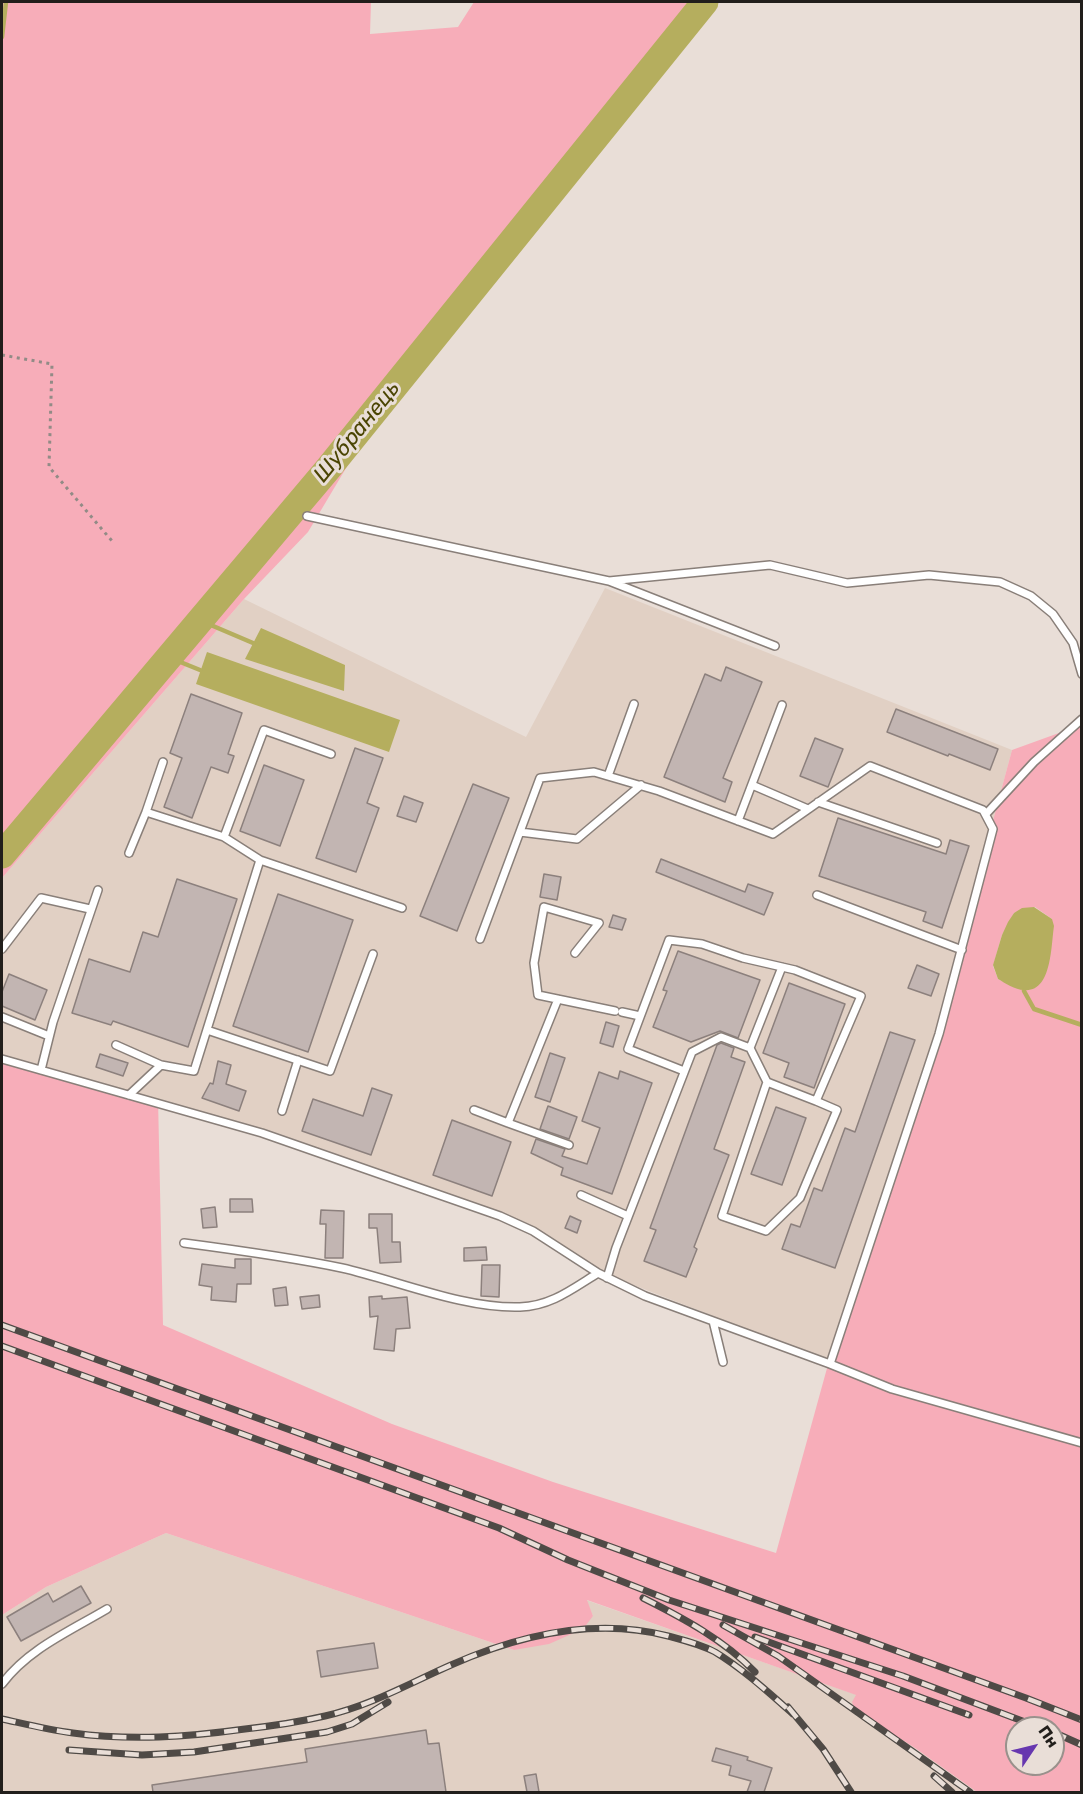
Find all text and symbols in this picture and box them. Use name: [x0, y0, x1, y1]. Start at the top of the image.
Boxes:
water label: Шубранець: [308, 376, 406, 488]
north arrow: [1005, 1716, 1065, 1776]
text: Пн: [1034, 1722, 1063, 1751]

